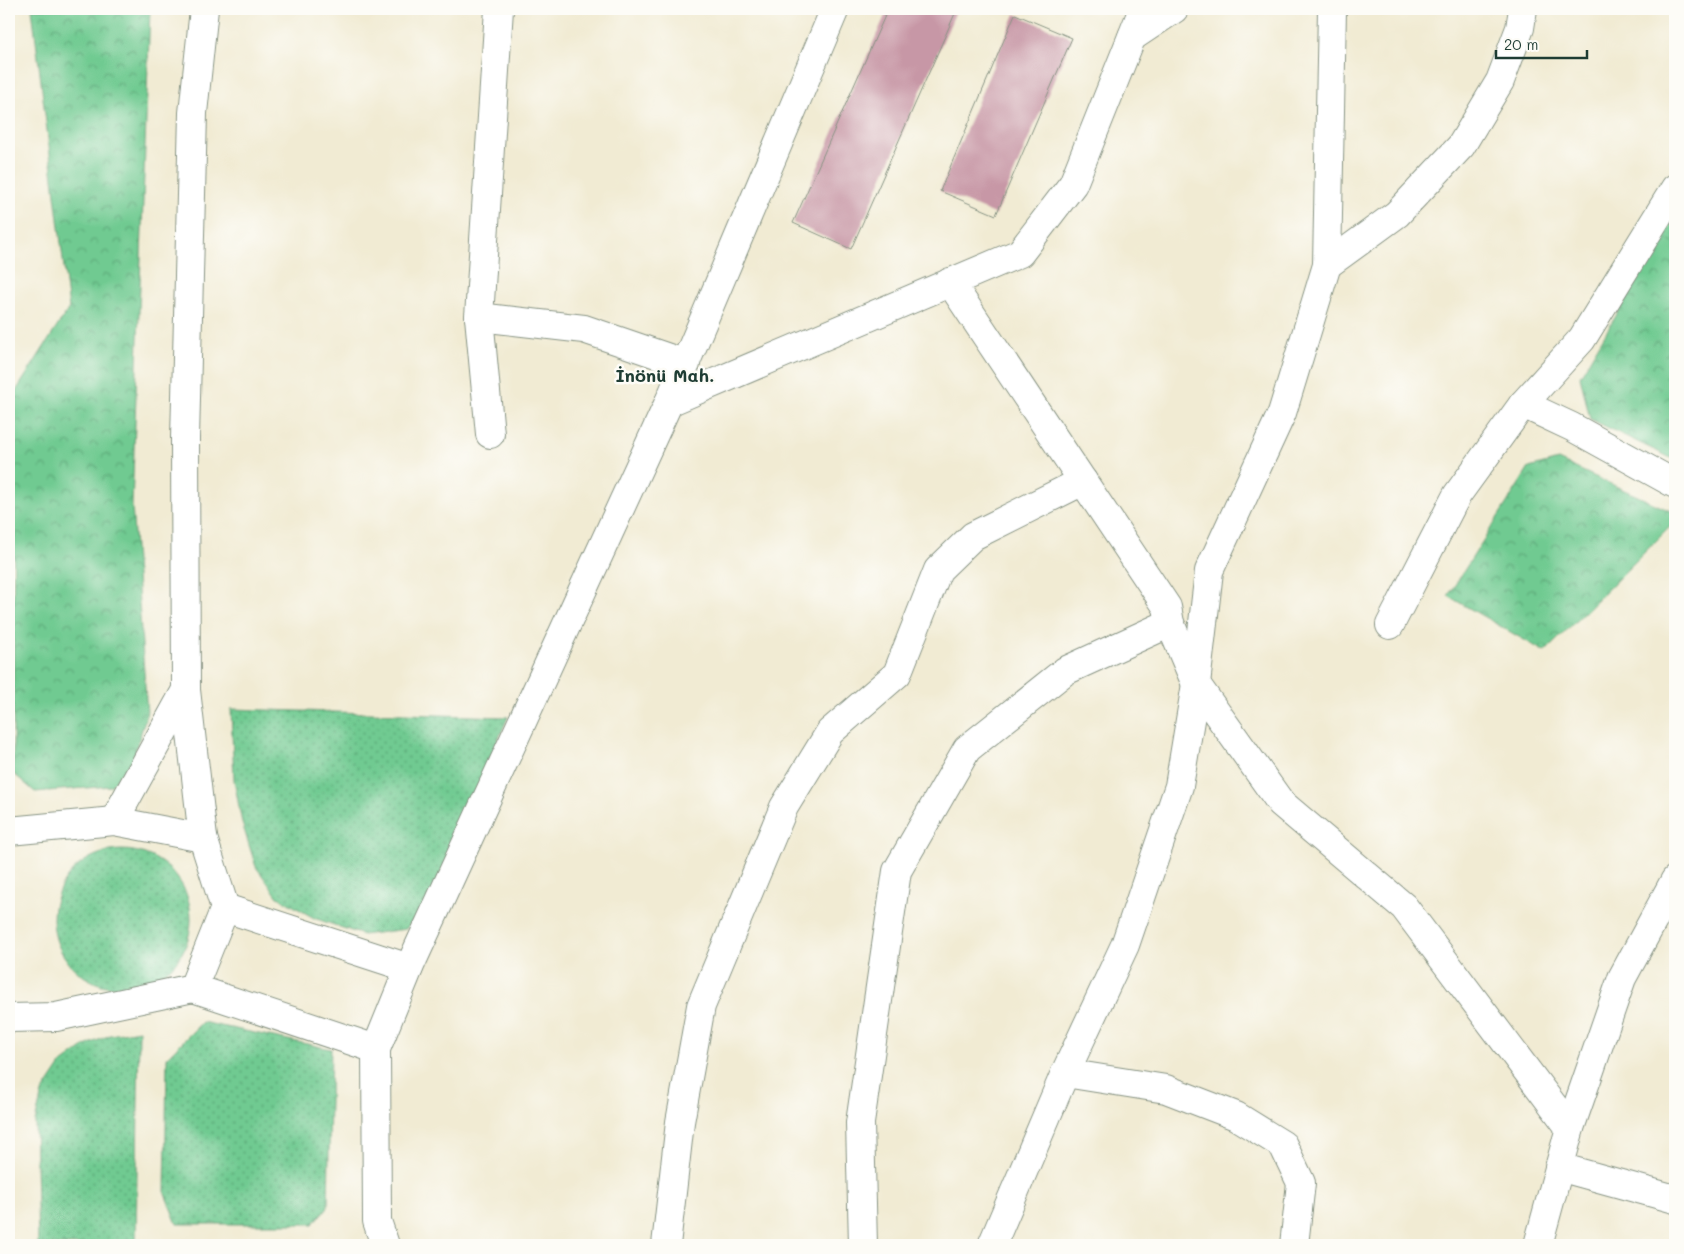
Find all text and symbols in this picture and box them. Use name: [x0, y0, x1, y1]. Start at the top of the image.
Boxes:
scale bar: [1496, 28, 1588, 60]
text: 20 m: [1504, 34, 1538, 54]
district label: İnönü Mah.: [615, 363, 715, 387]

